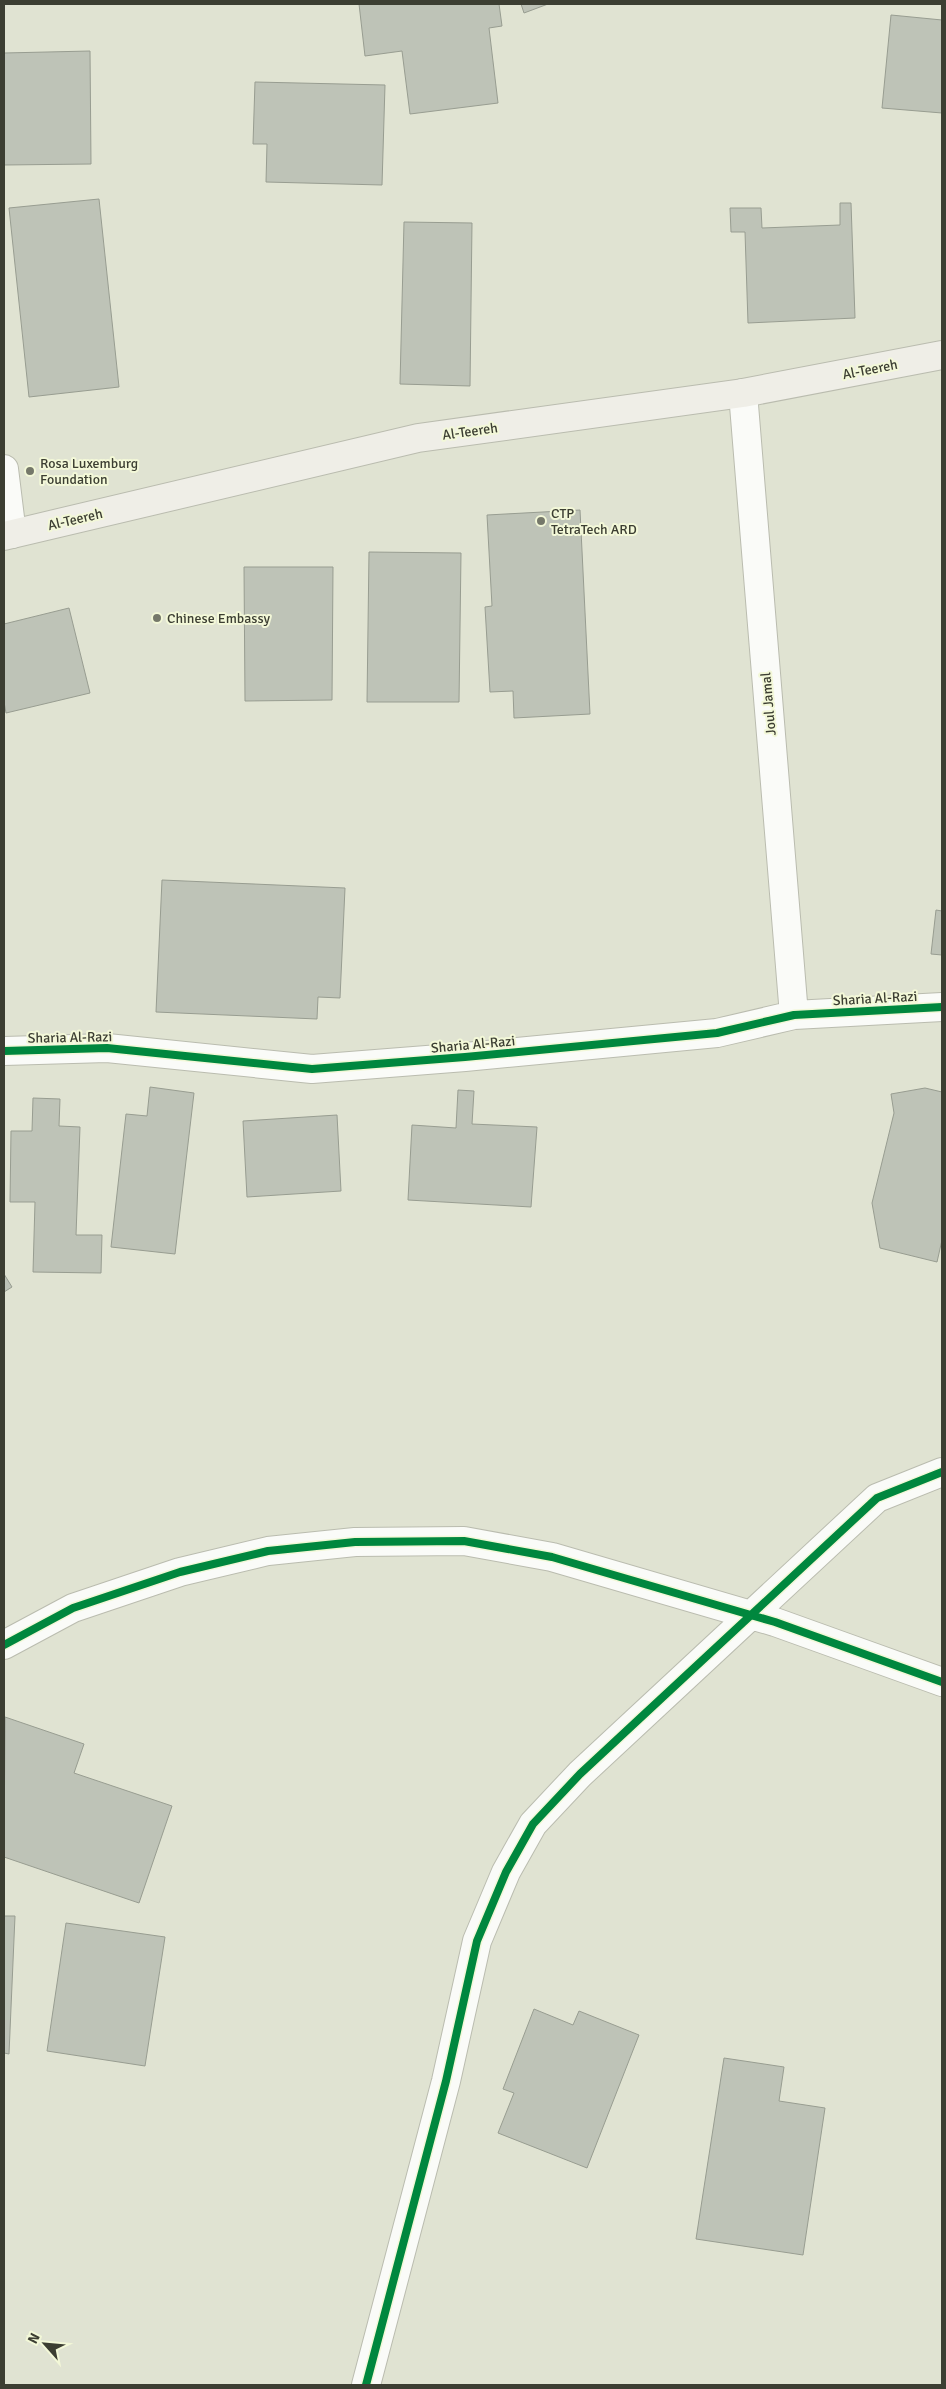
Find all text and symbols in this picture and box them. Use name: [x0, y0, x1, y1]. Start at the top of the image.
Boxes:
street label: Al-Teereh: [841, 356, 899, 383]
street label: Al-Teereh: [441, 419, 499, 444]
place label: Rosa Luxemburg Foundation: [40, 455, 138, 488]
marker: Rosa Luxemburg Foundation: [24, 465, 36, 477]
street label: Al-Teereh: [46, 505, 104, 534]
place label: CTP TetraTech ARD: [551, 505, 637, 538]
marker: CTP TetraTech ARD: [535, 515, 547, 527]
place label: Chinese Embassy: [167, 610, 271, 627]
marker: Chinese Embassy: [151, 612, 163, 624]
street label: Joul Jamal: [757, 671, 780, 736]
street label: Sharia Al-Razi: [832, 988, 918, 1009]
street label: Sharia Al-Razi: [28, 1028, 112, 1047]
street label: Sharia Al-Razi: [430, 1032, 516, 1057]
north arrow: [20, 2319, 70, 2369]
text: N: [24, 2330, 44, 2347]

